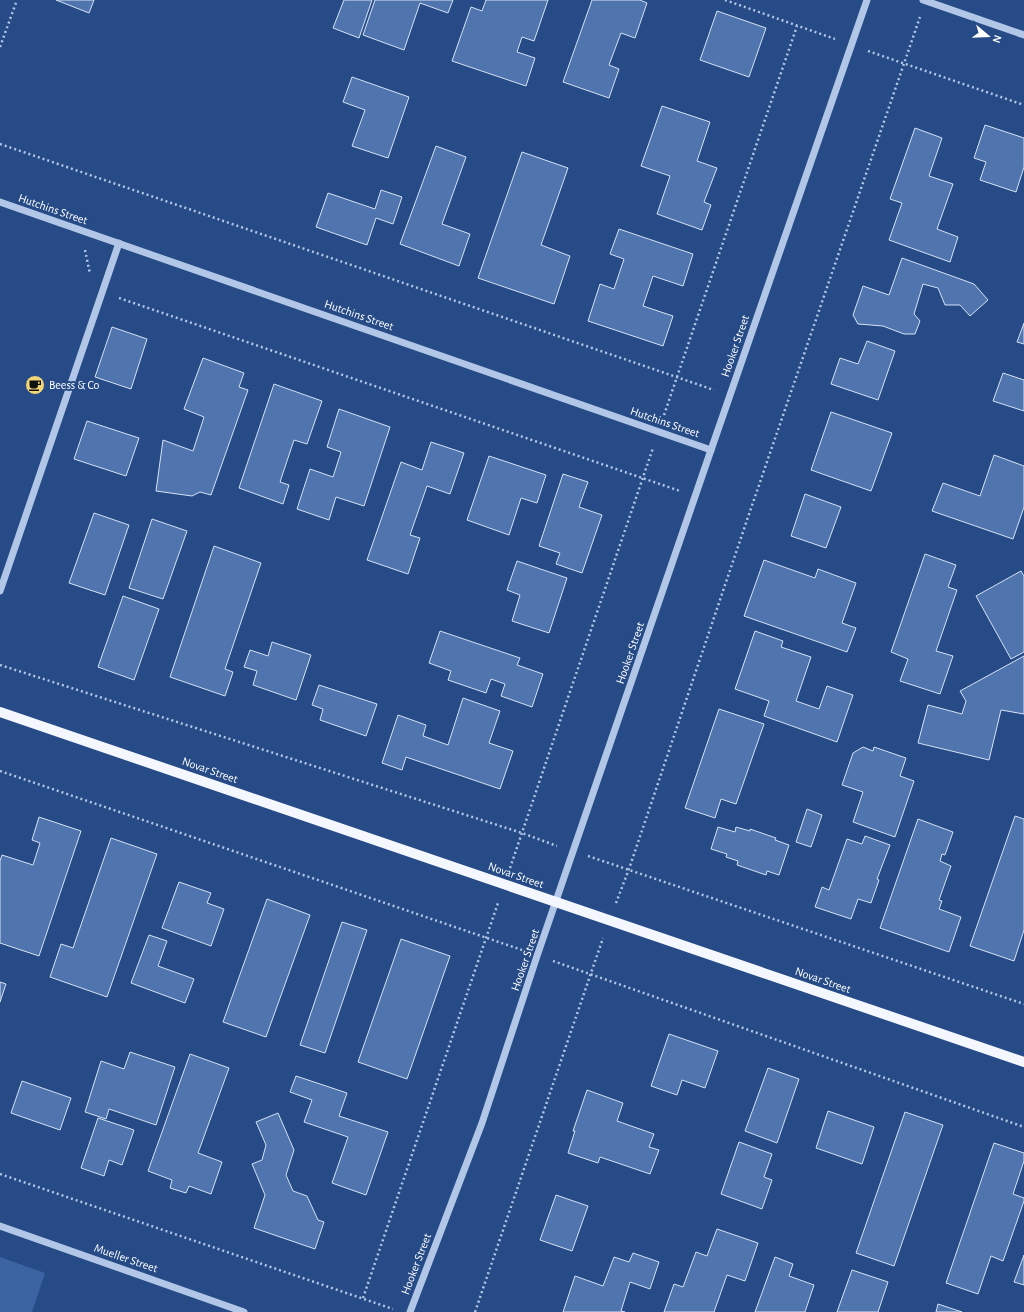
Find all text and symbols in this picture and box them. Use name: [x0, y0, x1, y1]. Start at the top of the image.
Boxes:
north arrow: [968, 16, 1008, 56]
text: N: [991, 34, 1003, 45]
street label: Hutchins Street: [17, 192, 89, 227]
street label: Hutchins Street: [323, 298, 395, 333]
street label: Hooker Street: [719, 313, 751, 379]
cafe icon: Beess & Co: [24, 374, 46, 396]
place label: Beess & Co: [49, 379, 100, 391]
street label: Hutchins Street: [629, 405, 701, 440]
street label: Hooker Street: [614, 620, 646, 686]
street label: Novar Street: [181, 755, 240, 785]
street label: Novar Street: [487, 860, 546, 890]
street label: Hooker Street: [509, 927, 541, 993]
street label: Novar Street: [794, 965, 853, 995]
street label: Hooker Street: [399, 1232, 433, 1296]
street label: Mueller Street: [93, 1242, 160, 1275]

